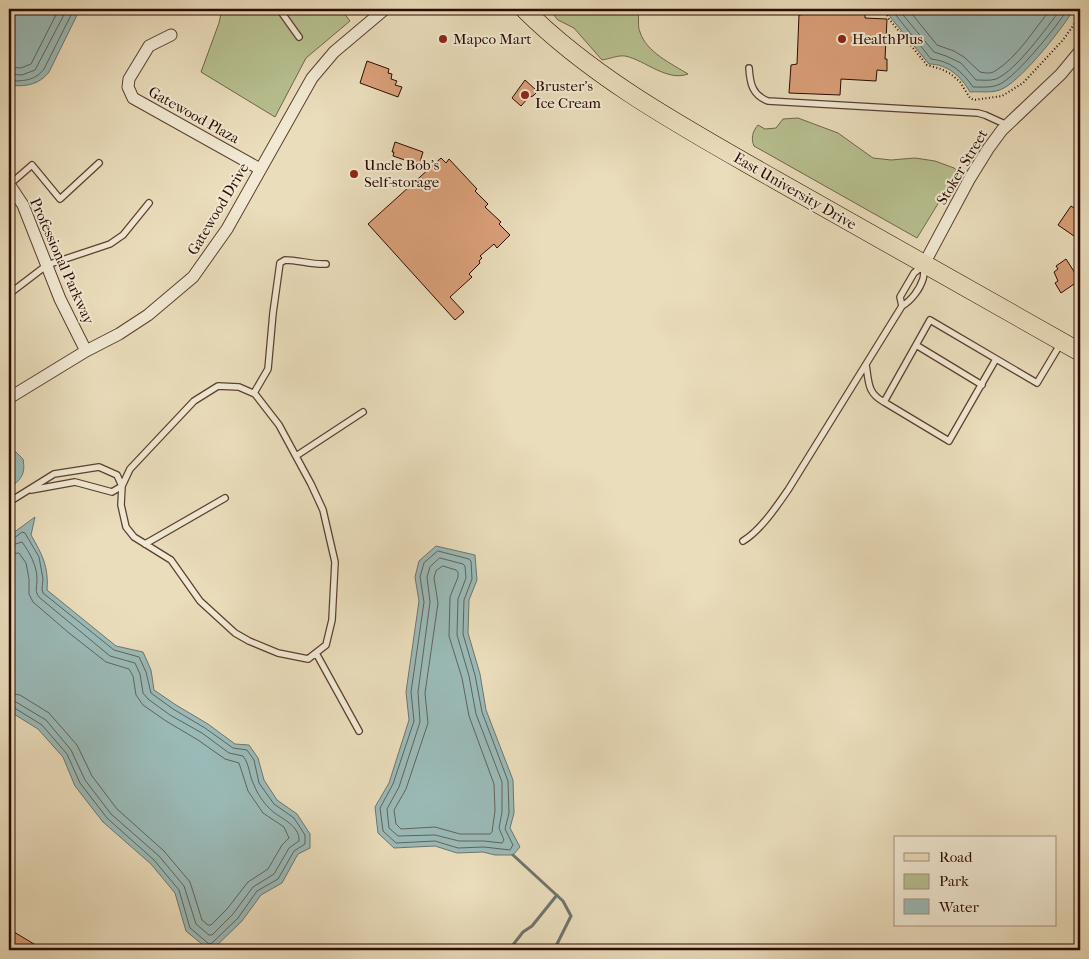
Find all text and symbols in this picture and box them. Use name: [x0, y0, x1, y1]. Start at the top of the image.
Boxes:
place label: Mapco Mart: [453, 30, 532, 48]
place label: HealthPlus: [852, 30, 923, 48]
marker: Mapco Mart: [437, 33, 449, 45]
marker: HealthPlus: [836, 33, 848, 45]
place label: Bruster's Ice Cream: [535, 77, 602, 112]
street label: Gatewood Plaza: [145, 83, 244, 148]
marker: Bruster's Ice Cream: [519, 89, 531, 101]
street label: Stoker Street: [932, 126, 992, 208]
street label: East University Drive: [730, 148, 860, 234]
place label: Uncle Bob's Self-storage: [364, 156, 440, 191]
street label: Gatewood Drive: [183, 159, 253, 258]
marker: Uncle Bob's Self-storage: [348, 168, 360, 180]
street label: Professional Parkway: [26, 195, 98, 328]
legend: [894, 836, 1056, 926]
text: Road: [939, 848, 973, 866]
text: Park: [939, 872, 969, 890]
text: Water: [938, 898, 979, 916]

